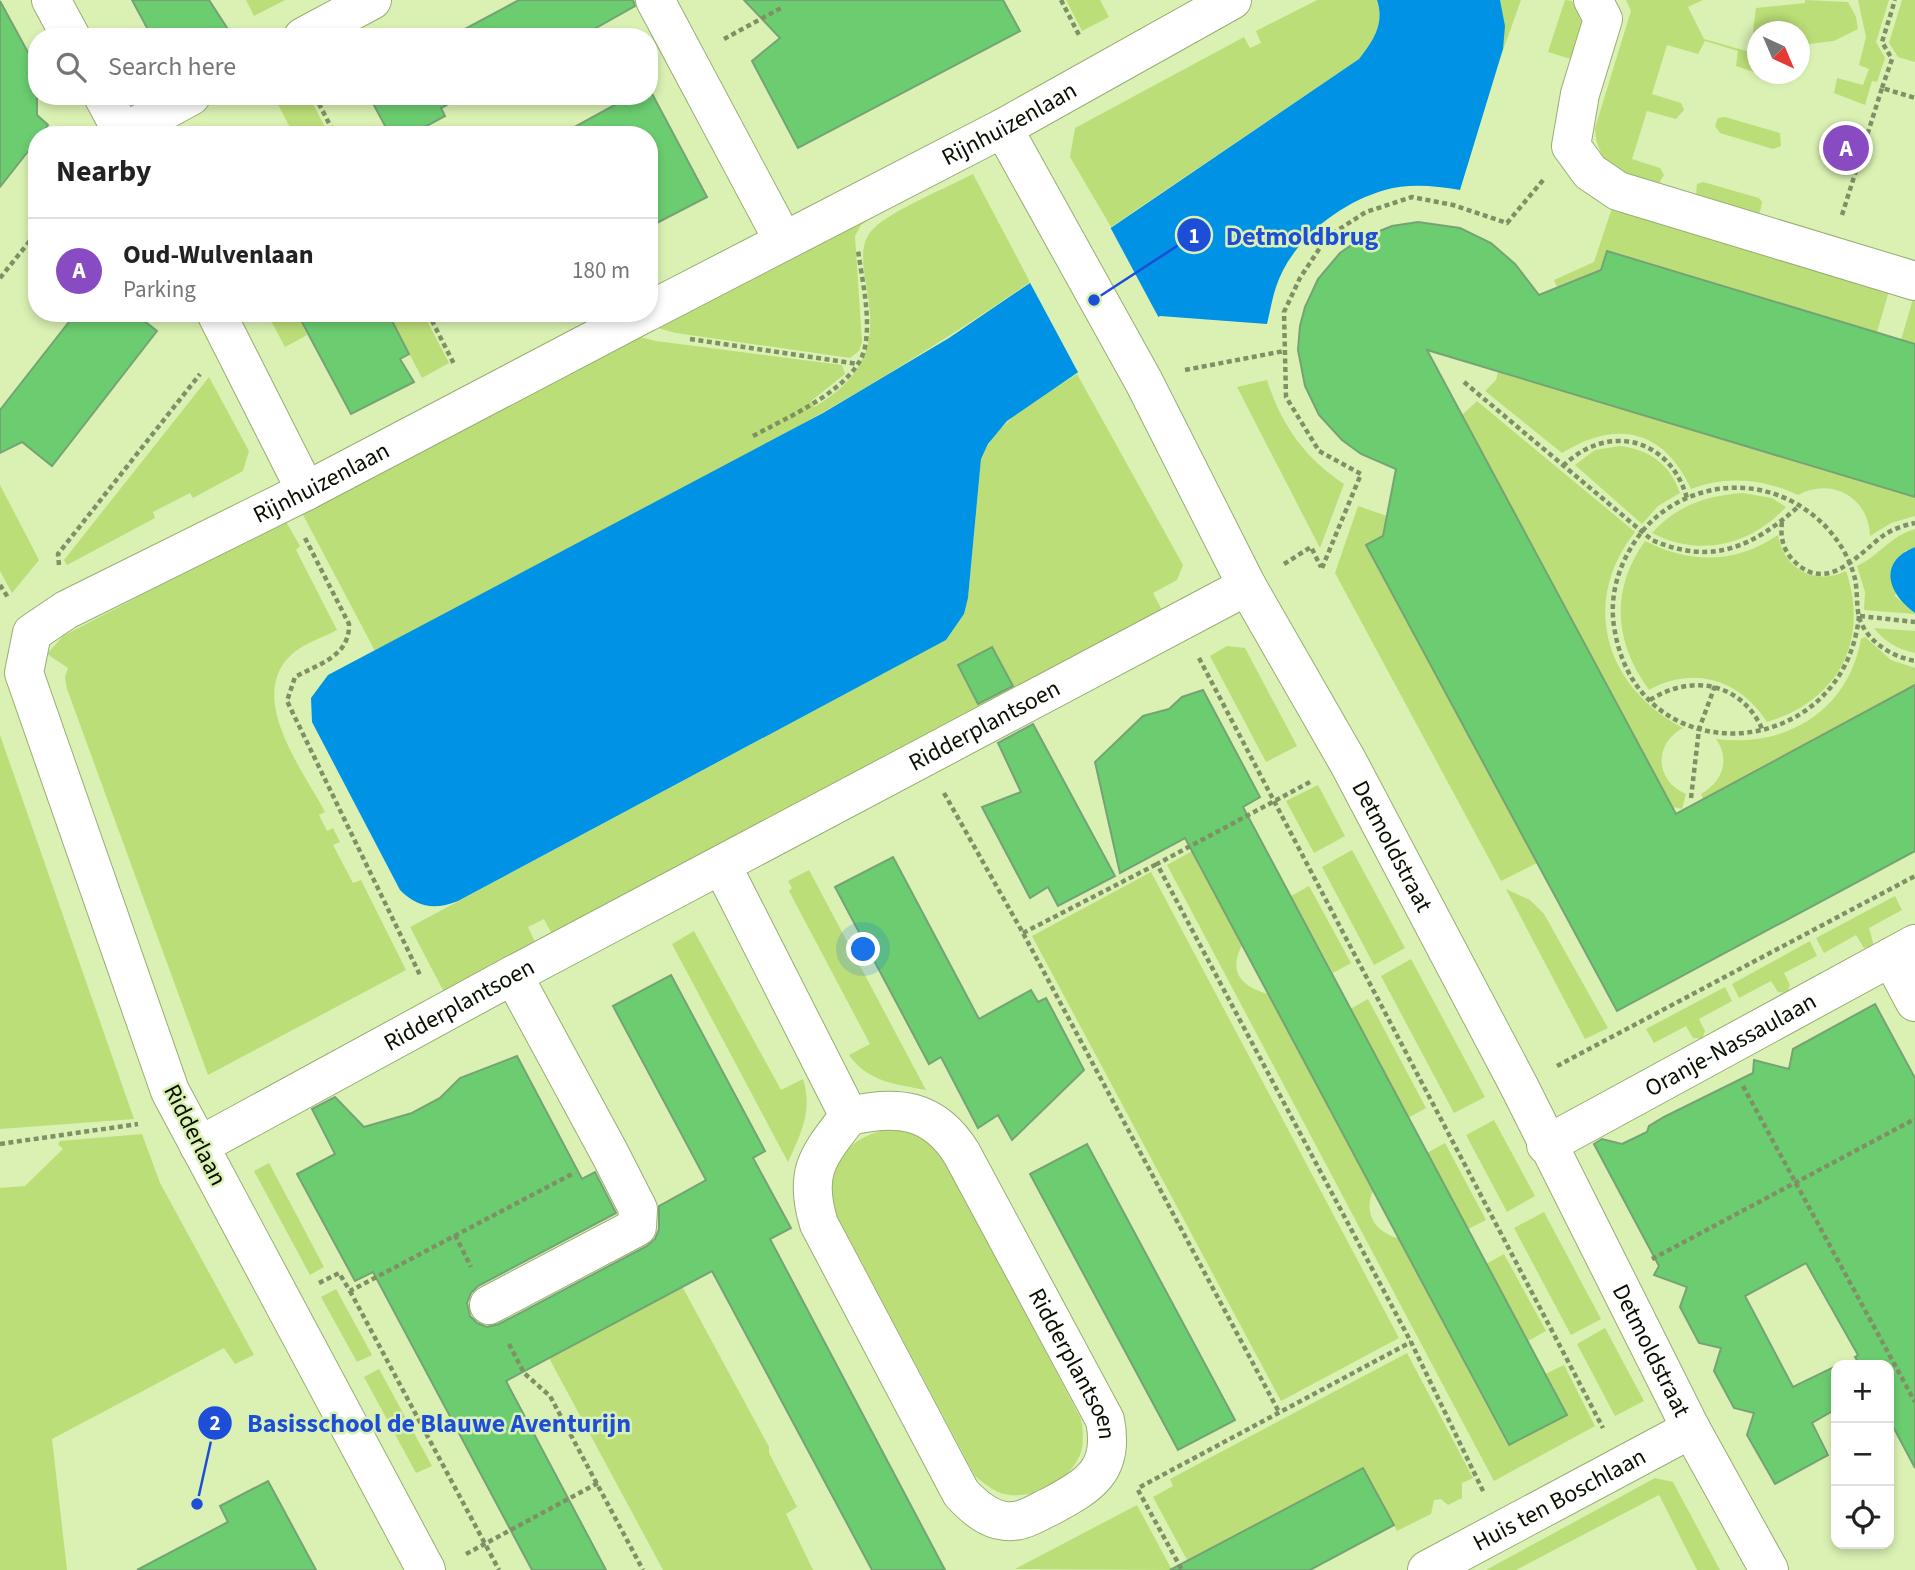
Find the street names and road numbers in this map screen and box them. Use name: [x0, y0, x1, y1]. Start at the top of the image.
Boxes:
street label: Rijnhuizenlaan: [935, 73, 1083, 174]
street label: Rijnhuizenlaan: [247, 433, 396, 532]
street label: Ridderplantsoen: [902, 671, 1066, 780]
street label: Detmoldstraat: [1343, 774, 1442, 918]
street label: Ridderplantsoen: [377, 949, 541, 1060]
street label: Oranje-Nassaulaan: [1638, 984, 1823, 1106]
street label: Ridderlaan: [154, 1078, 236, 1192]
street label: Detmoldstraat: [1604, 1278, 1700, 1423]
street label: Ridderplantsoen: [1020, 1282, 1125, 1441]
street label: Huis ten Boschlaan: [1466, 1439, 1652, 1560]

